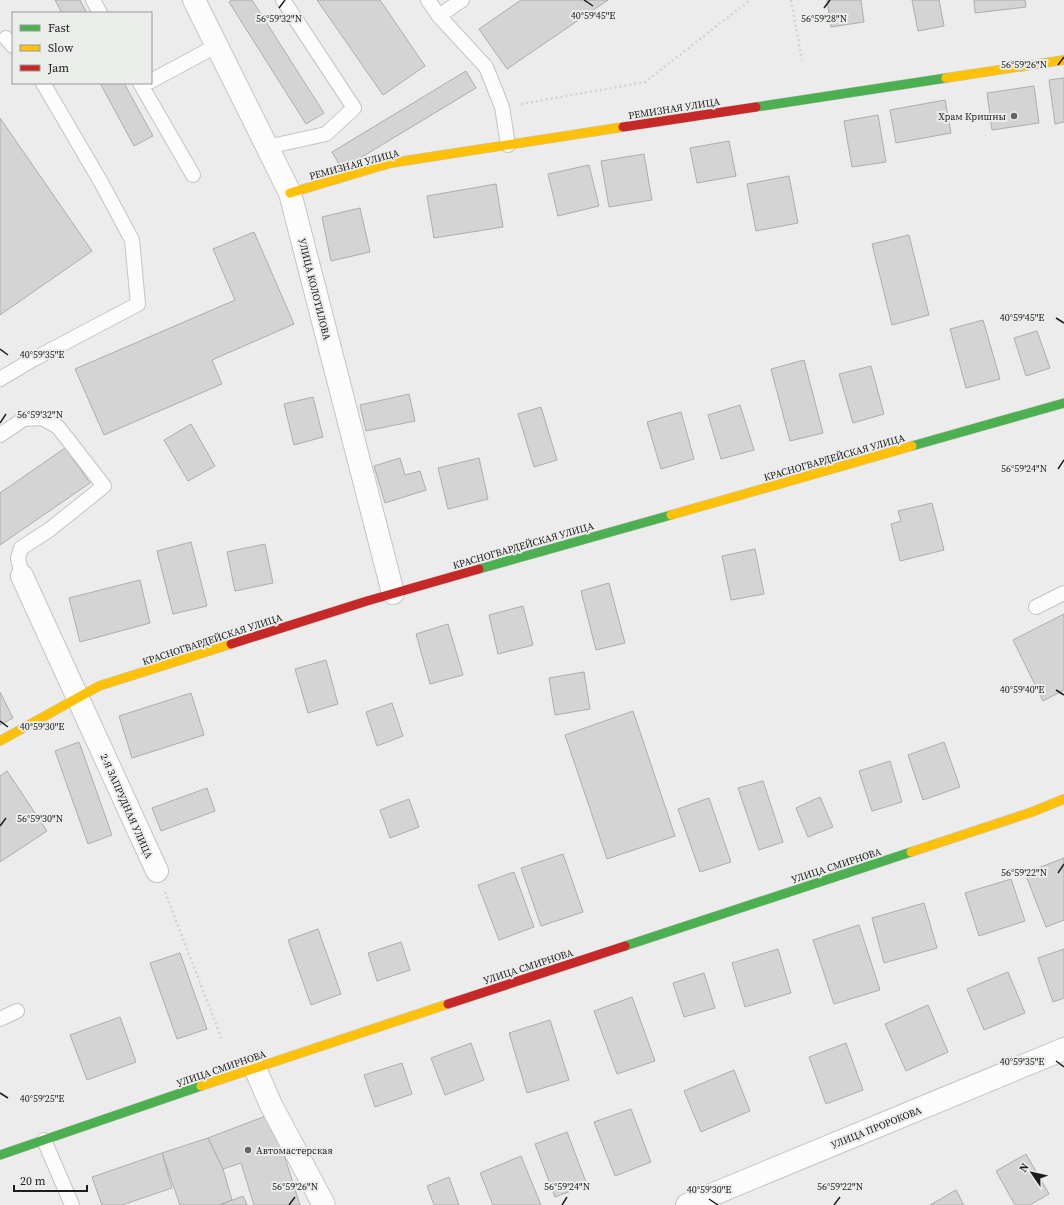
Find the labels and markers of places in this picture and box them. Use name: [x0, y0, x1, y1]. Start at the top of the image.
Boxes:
place label: Храм Кришны: [938, 110, 1006, 123]
marker: Храм Кришны: [1009, 111, 1019, 121]
place label: Автомастерская: [256, 1144, 333, 1157]
marker: Автомастерская: [243, 1145, 253, 1155]

